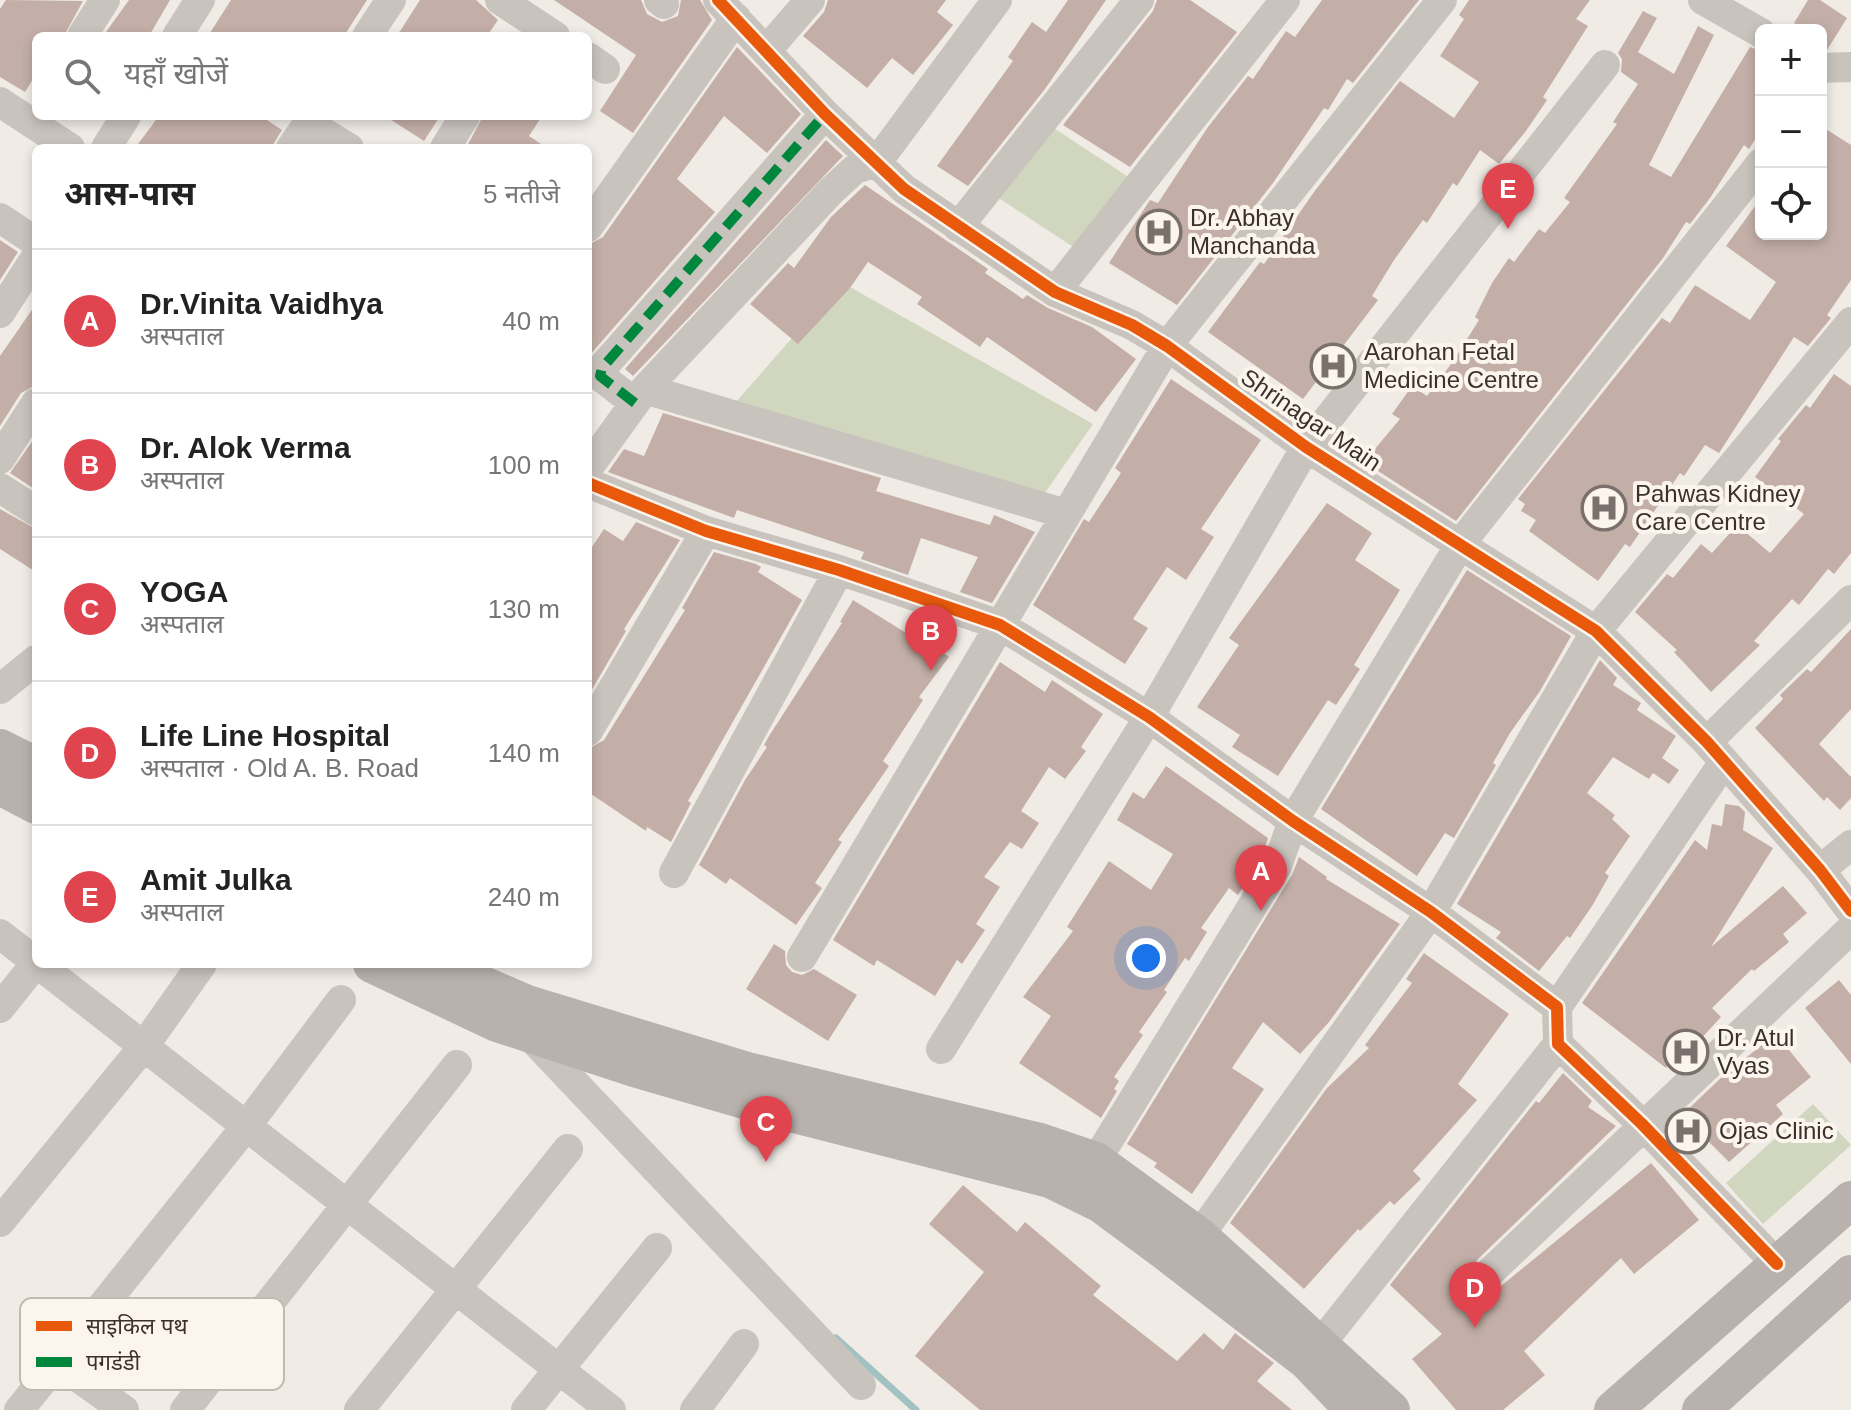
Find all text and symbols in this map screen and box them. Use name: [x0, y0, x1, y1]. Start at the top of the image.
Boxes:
map controls: [1755, 24, 1827, 240]
button: +: [1755, 24, 1827, 96]
search box: [32, 32, 592, 120]
icon: search: [60, 54, 104, 98]
text: यहाँ खोजें: [124, 57, 228, 90]
button: −: [1755, 96, 1827, 168]
pin: E: [1482, 163, 1534, 229]
button: locate: [1755, 168, 1827, 240]
text: आस-पास: [64, 174, 195, 212]
text: 5 नतीजे: [483, 179, 560, 209]
place label: Dr. Abhay Manchanda: [1190, 204, 1316, 259]
hospital icon: Dr. Abhay Manchanda: [1135, 208, 1183, 256]
text: Dr.Vinita Vaidhya: [140, 287, 383, 320]
text: A: [81, 306, 99, 336]
text: 40 m: [502, 306, 560, 336]
text: अस्पताल: [140, 321, 224, 351]
place label: Aarohan Fetal Medicine Centre: [1364, 338, 1539, 393]
hospital icon: Aarohan Fetal Medicine Centre: [1309, 342, 1357, 390]
street label: Shrinagar Main: [1236, 363, 1386, 476]
text: Dr. Alok Verma: [140, 431, 351, 464]
text: B: [81, 450, 99, 480]
text: 100 m: [488, 450, 560, 480]
text: अस्पताल: [140, 465, 224, 495]
place label: Pahwas Kidney Care Centre: [1635, 480, 1800, 535]
hospital icon: Pahwas Kidney Care Centre: [1580, 484, 1628, 532]
text: YOGA: [140, 575, 228, 608]
text: C: [81, 594, 99, 624]
text: 130 m: [488, 594, 560, 624]
pin: B: [905, 605, 957, 671]
text: अस्पताल: [140, 609, 224, 639]
text: Life Line Hospital: [140, 719, 390, 752]
text: D: [81, 738, 99, 768]
text: 140 m: [488, 738, 560, 768]
text: अस्पताल · Old A. B. Road: [140, 753, 419, 783]
pin: A: [1235, 845, 1287, 911]
text: Amit Julka: [140, 863, 292, 896]
text: E: [81, 882, 99, 912]
text: 240 m: [488, 882, 560, 912]
text: अस्पताल: [140, 897, 224, 927]
your location: [1126, 938, 1166, 978]
place label: Dr. Atul Vyas: [1717, 1024, 1794, 1079]
hospital icon: Dr. Atul Vyas: [1662, 1028, 1710, 1076]
pin: C: [740, 1096, 792, 1162]
hospital icon: Ojas Clinic: [1664, 1107, 1712, 1155]
place label: Ojas Clinic: [1719, 1117, 1834, 1144]
pin: D: [1449, 1262, 1501, 1328]
legend: [20, 1298, 284, 1390]
text: साइकिल पथ: [86, 1314, 188, 1339]
text: पगडंडी: [86, 1350, 140, 1375]

